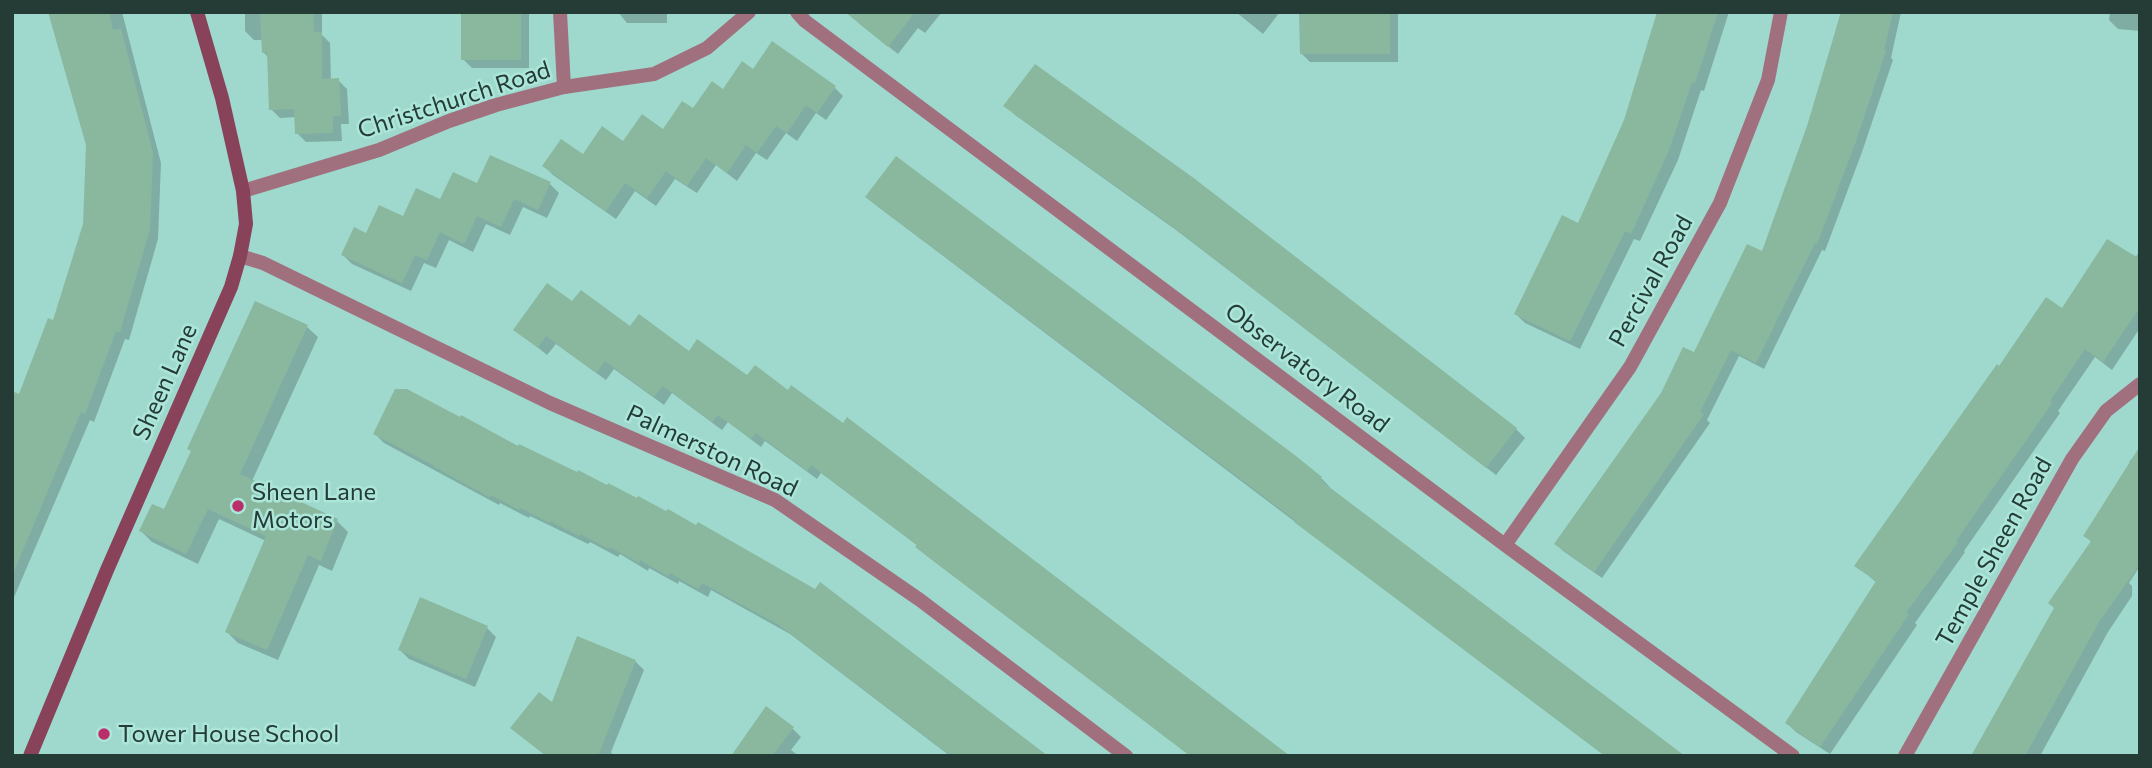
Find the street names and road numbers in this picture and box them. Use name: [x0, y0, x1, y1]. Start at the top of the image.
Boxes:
street label: Christchurch Road: [354, 55, 554, 145]
street label: Percival Road: [1603, 210, 1699, 352]
street label: Observatory Road: [1219, 297, 1395, 439]
street label: Sheen Lane: [127, 319, 203, 445]
street label: Palmerston Road: [622, 399, 802, 503]
street label: Temple Sheen Road: [1930, 452, 2058, 652]

